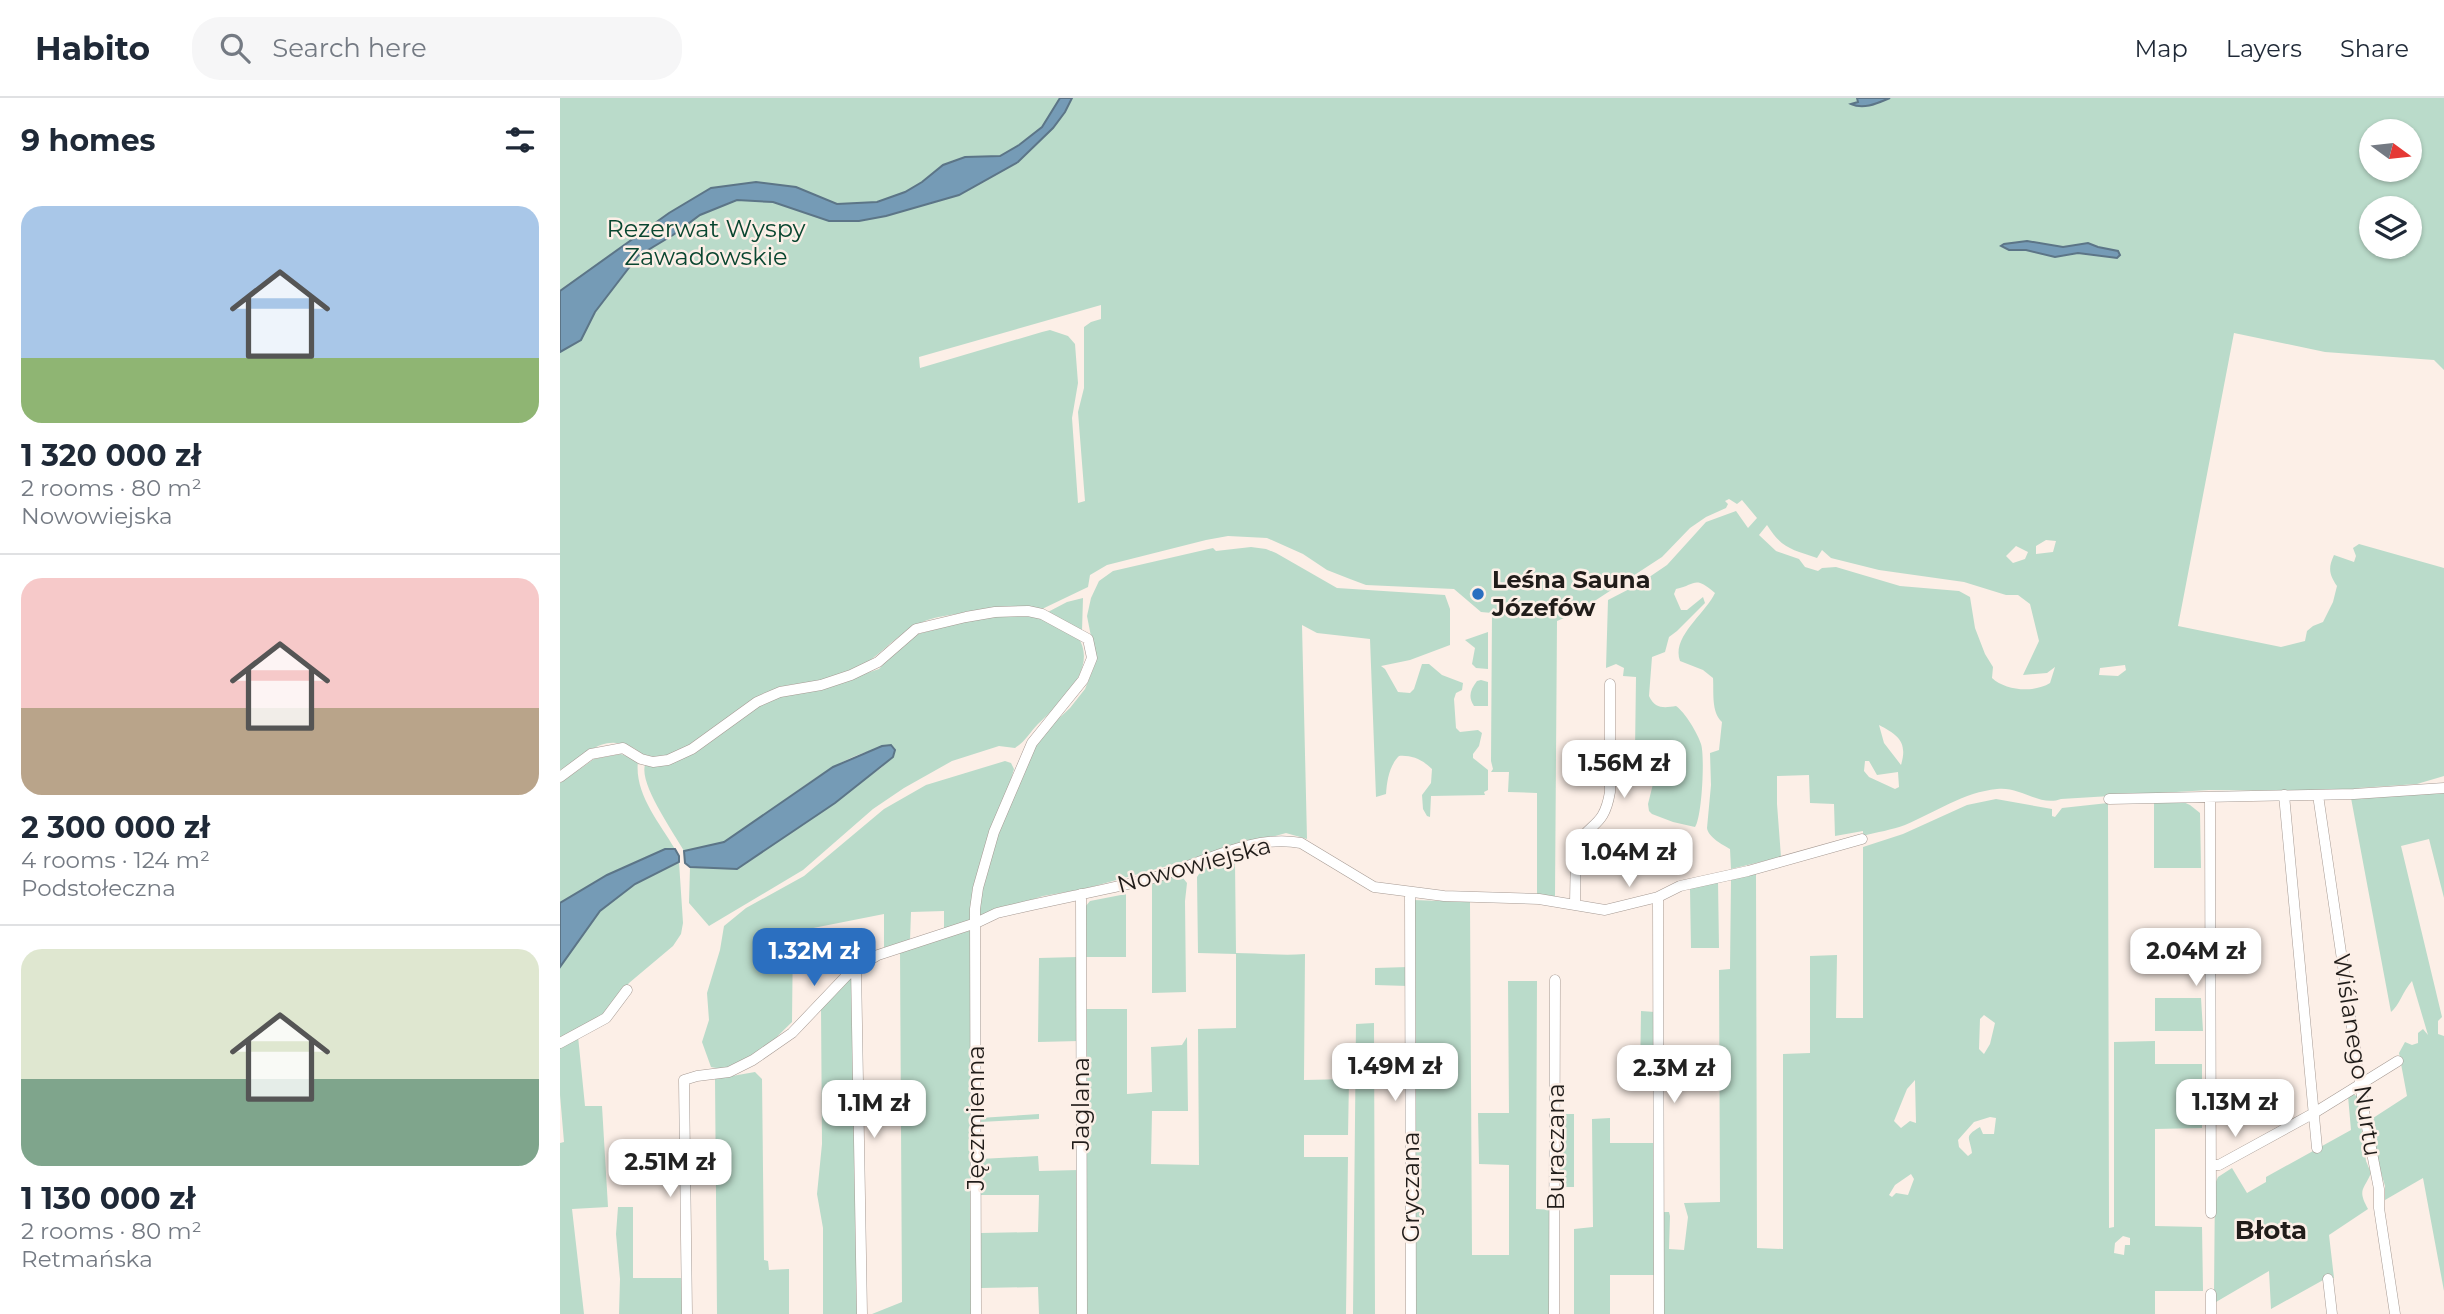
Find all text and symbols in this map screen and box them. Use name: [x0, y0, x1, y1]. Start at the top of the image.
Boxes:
search box: [192, 17, 682, 80]
text: Habito: [35, 28, 150, 68]
icon: search: [216, 29, 254, 67]
text: Search here: [272, 32, 427, 64]
text: Map: [2134, 34, 2188, 63]
text: Layers: [2226, 34, 2302, 63]
text: Share: [2340, 34, 2409, 63]
north arrow: [2359, 119, 2422, 182]
map controls: [2359, 119, 2422, 259]
icon: filters: [501, 121, 539, 159]
text: 9 homes: [21, 122, 156, 159]
button: layers: [2359, 196, 2422, 259]
park label: Rezerwat Wyspy Zawadowskie: [606, 214, 806, 271]
icon: home: [217, 251, 343, 377]
text: 1 320 000 zł: [21, 437, 201, 474]
text: 2 rooms · 80 m²: [21, 474, 202, 502]
text: Nowowiejska: [21, 502, 172, 530]
place label: Leśna Sauna Józefów: [1491, 565, 1650, 622]
marker: Leśna Sauna Józefów: [1470, 586, 1486, 602]
icon: home: [217, 623, 343, 749]
pin: 1.56M zł: [1552, 740, 1696, 800]
text: 1.56M zł: [1578, 749, 1670, 777]
text: 2 300 000 zł: [21, 809, 210, 846]
street label: Nowowiejska: [1114, 830, 1274, 899]
pin: 1.04M zł: [1557, 830, 1701, 889]
text: 1.04M zł: [1582, 838, 1676, 866]
text: 4 rooms · 124 m²: [21, 846, 210, 874]
text: Podstołeczna: [21, 874, 176, 902]
pin: 1.32M zł: [742, 928, 886, 988]
pin: 2.04M zł: [2124, 928, 2268, 988]
text: 1.32M zł: [769, 937, 859, 965]
text: 2.04M zł: [2146, 937, 2246, 965]
street label: Wiślanego Nurtu: [2327, 951, 2388, 1158]
icon: home: [217, 994, 343, 1120]
pin: 1.49M zł: [1323, 1044, 1467, 1103]
street label: Jęczmienna: [961, 1045, 990, 1192]
pin: 2.3M zł: [1609, 1046, 1739, 1105]
text: 1.49M zł: [1348, 1052, 1442, 1080]
text: 2.3M zł: [1633, 1054, 1715, 1082]
street label: Jaglana: [1066, 1057, 1095, 1152]
pin: 1.1M zł: [809, 1080, 939, 1140]
pin: 1.13M zł: [2163, 1080, 2307, 1139]
street label: Buraczana: [1541, 1083, 1570, 1211]
text: 1.13M zł: [2192, 1088, 2278, 1116]
text: 1.1M zł: [838, 1089, 910, 1117]
street label: Gryczana: [1396, 1132, 1425, 1242]
pin: 2.51M zł: [598, 1140, 742, 1199]
text: 2.51M zł: [624, 1148, 716, 1176]
text: 1 130 000 zł: [21, 1180, 195, 1217]
district label: Błota: [2235, 1214, 2307, 1246]
text: 2 rooms · 80 m²: [21, 1217, 202, 1245]
text: Retmańska: [21, 1245, 153, 1273]

